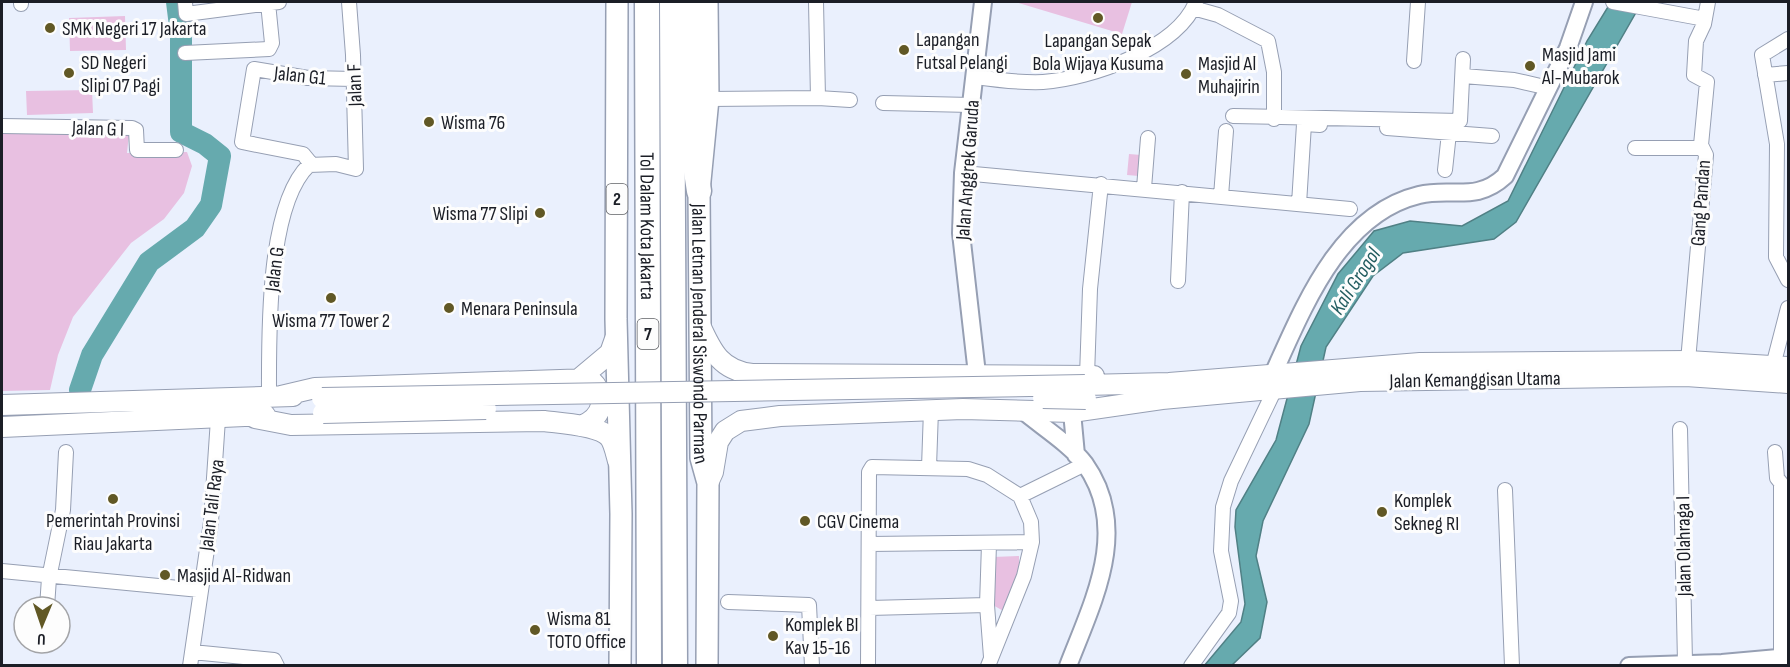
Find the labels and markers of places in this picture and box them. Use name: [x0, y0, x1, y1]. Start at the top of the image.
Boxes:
marker: Lapangan Sepak Bola Wijaya Kusuma: [1091, 11, 1105, 25]
place label: SMK Negeri 17 Jakarta: [62, 17, 207, 41]
marker: SMK Negeri 17 Jakarta: [43, 21, 57, 35]
place label: Lapangan Futsal Pelangi: [916, 28, 1008, 75]
place label: Lapangan Sepak Bola Wijaya Kusuma: [1032, 29, 1164, 76]
marker: Lapangan Futsal Pelangi: [897, 43, 911, 57]
place label: Masjid Jami Al-Mubarok: [1541, 43, 1620, 90]
place label: SD Negeri Slipi 07 Pagi: [81, 51, 160, 98]
place label: Masjid Al Muhajirin: [1198, 52, 1260, 99]
marker: Masjid Jami Al-Mubarok: [1523, 59, 1537, 73]
marker: SD Negeri Slipi 07 Pagi: [62, 66, 76, 80]
marker: Masjid Al Muhajirin: [1179, 67, 1193, 81]
place label: Wisma 76: [441, 111, 505, 135]
marker: Wisma 76: [422, 115, 436, 129]
place label: Wisma 77 Slipi: [433, 202, 528, 226]
marker: Wisma 77 Slipi: [533, 206, 547, 220]
marker: Wisma 77 Tower 2: [324, 291, 338, 305]
place label: Menara Peninsula: [461, 297, 578, 321]
marker: Menara Peninsula: [442, 301, 456, 315]
place label: Wisma 77 Tower 2: [272, 309, 390, 333]
place label: Komplek Sekneg RI: [1394, 489, 1459, 536]
marker: Pemerintah Provinsi Riau Jakarta: [106, 492, 120, 506]
marker: Komplek Sekneg RI: [1375, 505, 1389, 519]
place label: Pemerintah Provinsi Riau Jakarta: [46, 509, 180, 556]
place label: CGV Cinema: [817, 510, 899, 534]
marker: CGV Cinema: [798, 514, 812, 528]
place label: Masjid Al-Ridwan: [177, 564, 291, 588]
marker: Masjid Al-Ridwan: [158, 568, 172, 582]
place label: Wisma 81 TOTO Office: [547, 607, 626, 654]
place label: Komplek BI Kav 15-16: [785, 613, 859, 660]
marker: Wisma 81 TOTO Office: [528, 623, 542, 637]
marker: Komplek BI Kav 15-16: [766, 629, 780, 643]

